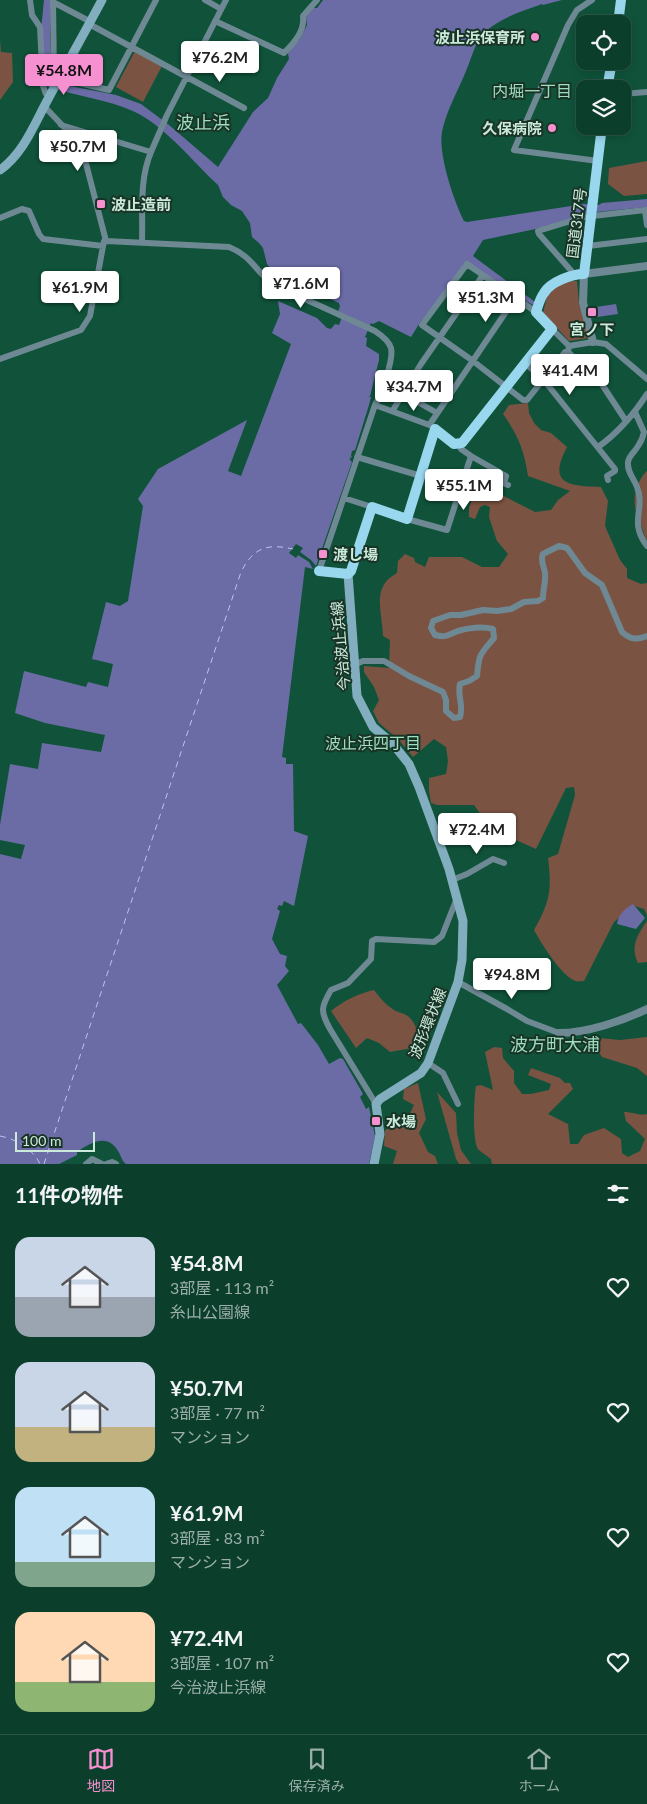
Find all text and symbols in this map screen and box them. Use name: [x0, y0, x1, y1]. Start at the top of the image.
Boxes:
map controls: [576, 15, 631, 135]
button: locate: [576, 15, 631, 70]
place label: 波止浜保育所: [435, 28, 525, 46]
marker: 波止浜保育所: [529, 31, 541, 43]
pin: ¥76.2M: [179, 41, 261, 83]
text: ¥76.2M: [192, 47, 248, 66]
pin: ¥54.8M: [23, 54, 105, 96]
text: ¥54.8M: [36, 60, 92, 79]
button: layers: [576, 80, 631, 135]
district label: 内堀一丁目: [492, 81, 572, 100]
district label: 波止浜: [176, 111, 230, 133]
place label: 久保病院: [482, 119, 542, 137]
marker: 久保病院: [546, 122, 558, 134]
pin: ¥50.7M: [37, 130, 119, 172]
text: ¥50.7M: [50, 136, 106, 155]
street label: 国道317号: [563, 187, 589, 259]
place label: 波止造前: [111, 195, 171, 213]
marker: 波止造前: [95, 198, 107, 210]
pin: ¥71.6M: [260, 266, 342, 309]
pin: ¥61.9M: [39, 270, 121, 313]
text: ¥71.6M: [273, 273, 329, 292]
text: ¥61.9M: [52, 277, 108, 296]
pin: ¥51.3M: [445, 280, 527, 323]
text: ¥51.3M: [458, 287, 514, 306]
marker: 宮ノ下: [586, 306, 598, 318]
place label: 宮ノ下: [569, 320, 615, 338]
pin: ¥41.4M: [529, 354, 611, 396]
text: ¥41.4M: [542, 360, 598, 379]
pin: ¥34.7M: [373, 370, 455, 412]
text: ¥34.7M: [386, 376, 442, 395]
pin: ¥55.1M: [423, 468, 505, 511]
text: ¥55.1M: [436, 475, 492, 494]
place label: 渡し場: [333, 545, 378, 563]
marker: 渡し場: [317, 548, 329, 560]
street label: 今治波止浜線: [327, 600, 353, 692]
district label: 波止浜四丁目: [325, 733, 421, 752]
pin: ¥72.4M: [436, 812, 518, 855]
text: ¥72.4M: [449, 819, 505, 838]
pin: ¥94.8M: [471, 958, 553, 1000]
text: ¥94.8M: [484, 964, 540, 983]
street label: 波形環状線: [405, 985, 449, 1061]
district label: 波方町大浦: [510, 1033, 600, 1055]
place label: 水場: [386, 1112, 416, 1130]
marker: 水場: [370, 1115, 382, 1127]
scale bar: [15, 1129, 95, 1152]
text: 100 m: [22, 1132, 61, 1149]
icon: filters: [604, 1180, 632, 1208]
text: 11件の物件: [15, 1182, 123, 1207]
text: ¥54.8M: [170, 1250, 244, 1275]
icon: home: [55, 1257, 115, 1317]
icon: heart: [604, 1273, 632, 1301]
text: 3部屋 · 113 m²: [170, 1278, 274, 1297]
text: 糸山公園線: [170, 1302, 250, 1321]
text: ¥50.7M: [170, 1375, 244, 1400]
icon: home: [55, 1382, 115, 1442]
icon: heart: [604, 1398, 632, 1426]
text: 3部屋 · 77 m²: [170, 1403, 265, 1422]
text: マンション: [170, 1427, 250, 1446]
text: ¥61.9M: [170, 1500, 244, 1525]
icon: home: [55, 1507, 115, 1567]
icon: heart: [604, 1523, 632, 1551]
text: 3部屋 · 83 m²: [170, 1528, 265, 1547]
text: マンション: [170, 1552, 250, 1571]
text: ¥72.4M: [170, 1625, 244, 1650]
icon: home: [55, 1632, 115, 1692]
icon: heart: [604, 1648, 632, 1676]
text: 3部屋 · 107 m²: [170, 1653, 274, 1672]
text: 今治波止浜線: [170, 1677, 266, 1696]
tab: 地図: [87, 1745, 115, 1795]
tab: 保存済み: [289, 1745, 345, 1795]
tab: ホーム: [518, 1745, 560, 1795]

